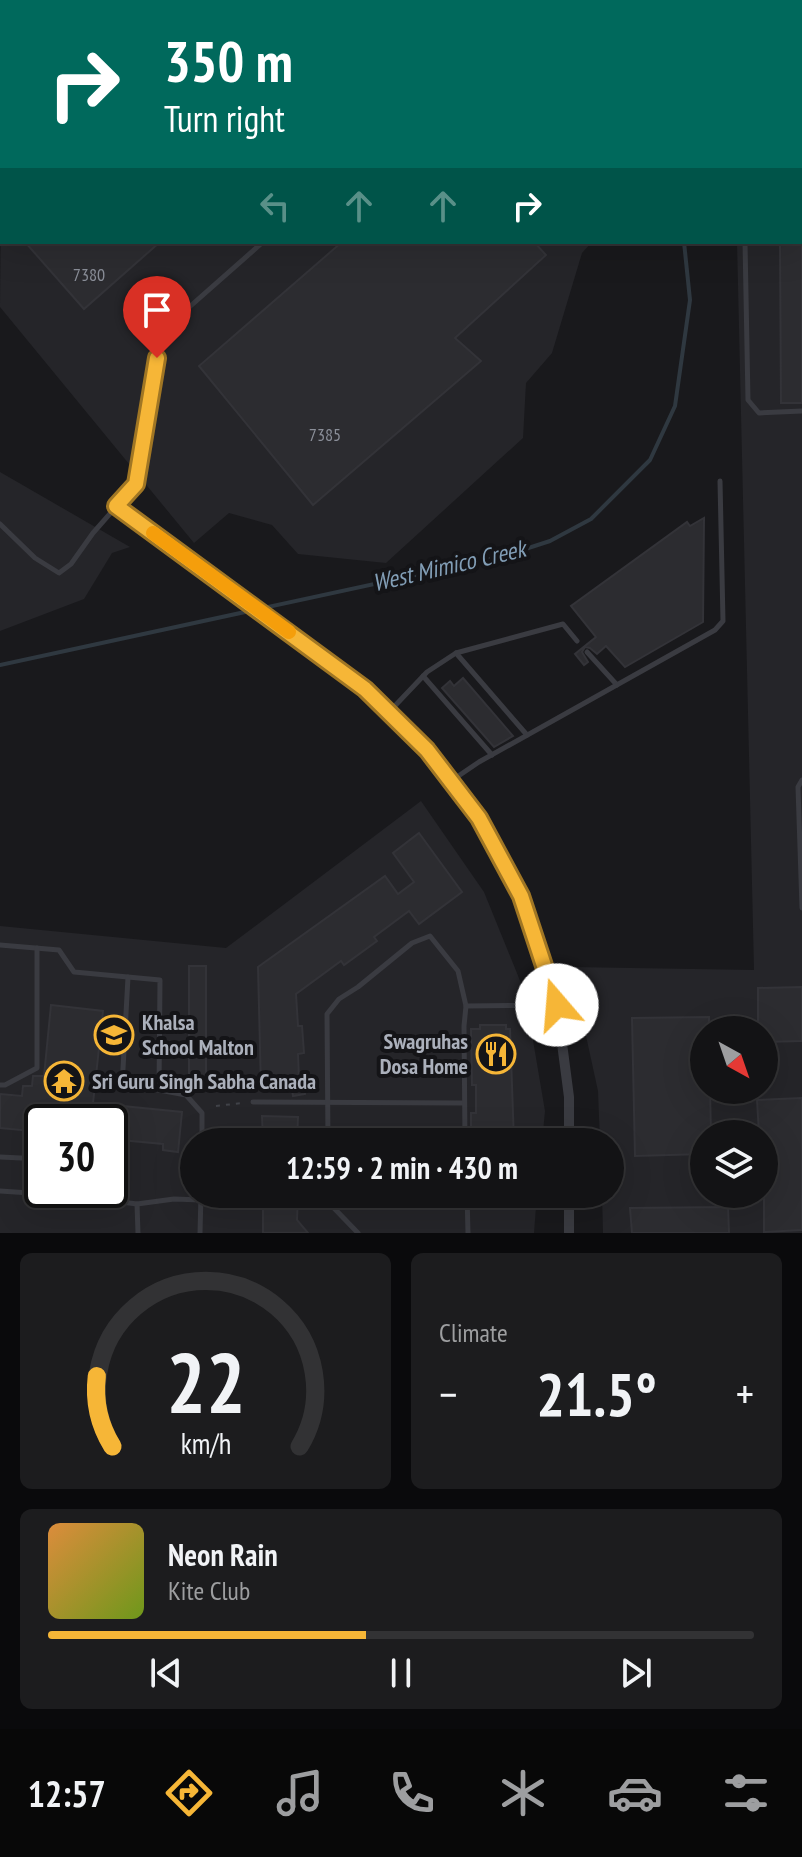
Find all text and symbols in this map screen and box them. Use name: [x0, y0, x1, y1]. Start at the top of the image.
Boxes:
text: 350 m: [164, 25, 293, 97]
icon: right: [32, 32, 136, 136]
text: Turn right: [164, 95, 285, 142]
icon: left: [253, 184, 297, 228]
icon: ahead: [337, 184, 381, 228]
icon: ahead: [421, 184, 465, 228]
icon: right: [505, 184, 549, 228]
house number: 7380: [73, 263, 105, 286]
pin: [123, 276, 191, 358]
icon: arrive: [135, 288, 179, 332]
house number: 7385: [309, 423, 341, 446]
water label: West Mimico Creek: [369, 532, 531, 598]
position arrow: [515, 963, 599, 1047]
place label: Khalsa School Malton: [142, 1008, 254, 1061]
school or university icon: Khalsa School Malton: [93, 1014, 135, 1056]
north arrow: [690, 1016, 778, 1104]
map controls: [690, 1016, 778, 1208]
place label: Swagruhas Dosa Home: [380, 1027, 468, 1080]
restaurant icon: Swagruhas Dosa Home: [475, 1033, 517, 1075]
temple icon: Sri Guru Singh Sabha Canada: [43, 1060, 85, 1102]
place label: Sri Guru Singh Sabha Canada: [92, 1067, 316, 1095]
speed limit sign: 30: [24, 1104, 128, 1208]
button: layers: [690, 1120, 778, 1208]
text: 12:59 · 2 min · 430 m: [286, 1148, 518, 1187]
text: Climate: [439, 1316, 508, 1349]
text: 22: [166, 1328, 245, 1436]
text: 21.5°: [536, 1355, 657, 1433]
text: −: [439, 1365, 457, 1422]
text: +: [736, 1365, 754, 1422]
text: km/h: [180, 1425, 231, 1462]
text: Neon Rain: [168, 1535, 278, 1574]
text: Kite Club: [168, 1574, 250, 1607]
icon: previous: [144, 1651, 188, 1695]
icon: pause: [379, 1651, 423, 1695]
icon: next: [614, 1651, 658, 1695]
icon: directions: [161, 1765, 217, 1821]
icon: music: [272, 1765, 328, 1821]
icon: phone: [384, 1765, 440, 1821]
icon: climate: [495, 1765, 551, 1821]
icon: car: [607, 1765, 663, 1821]
icon: filters: [718, 1765, 774, 1821]
text: 12:57: [28, 1770, 106, 1817]

